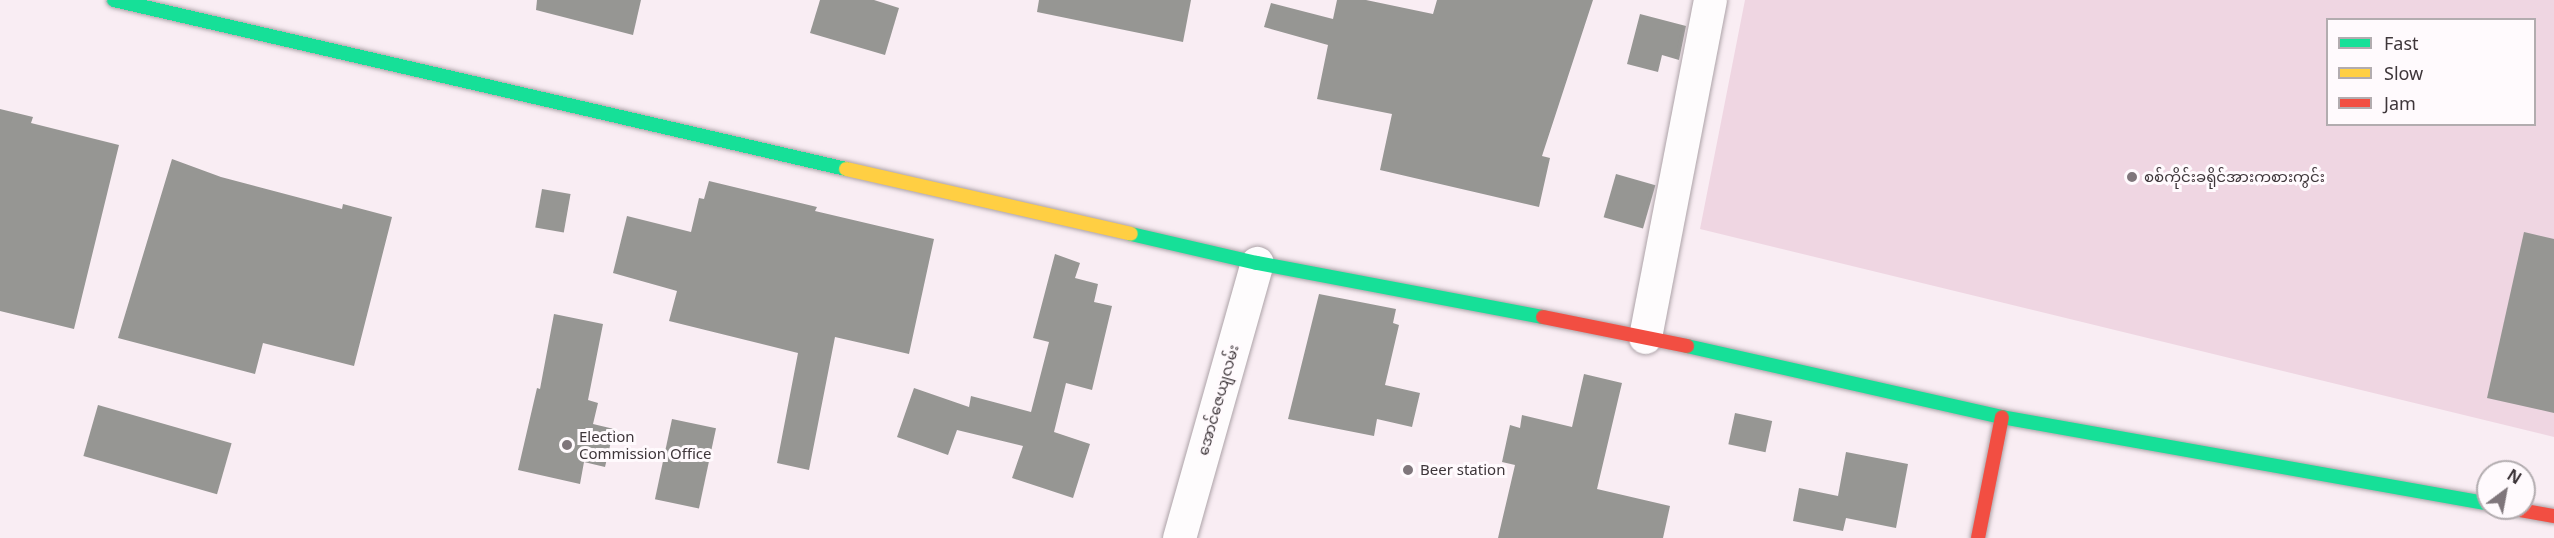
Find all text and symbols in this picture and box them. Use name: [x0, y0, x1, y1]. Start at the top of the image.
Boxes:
legend: [2326, 18, 2536, 126]
text: Fast: [2384, 31, 2419, 55]
text: Slow: [2384, 61, 2423, 85]
text: Jam: [2384, 91, 2416, 115]
place label: စစ်ကိုင်းခရိုင်အားကစားကွင်း: [2144, 168, 2325, 186]
marker: စစ်ကိုင်းခရိုင်အားကစားကွင်း: [2125, 170, 2139, 184]
street label: အောင်ဇေယျလမ်း: [1194, 343, 1242, 457]
place label: Election Commission Office: [579, 427, 712, 462]
marker: Election Commission Office: [560, 438, 574, 452]
north arrow: [2476, 460, 2536, 520]
place label: Beer station: [1420, 461, 1505, 479]
marker: Beer station: [1401, 463, 1415, 477]
text: N: [2503, 464, 2526, 489]

